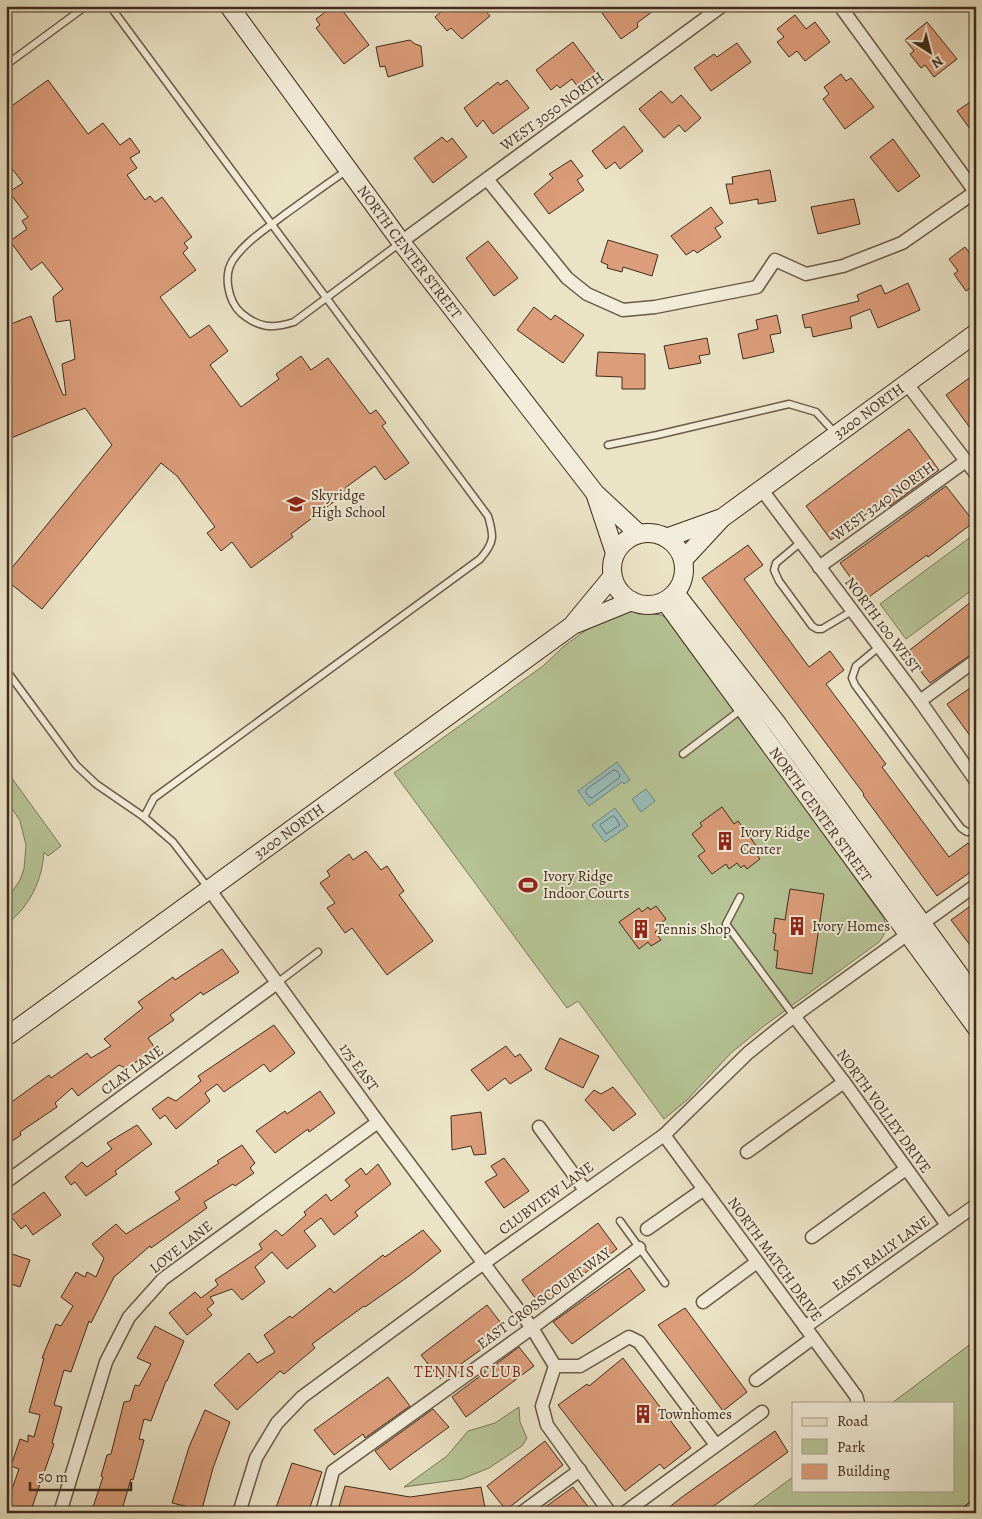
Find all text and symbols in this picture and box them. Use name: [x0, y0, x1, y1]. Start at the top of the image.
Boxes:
north arrow: [904, 28, 954, 78]
text: N: [928, 51, 947, 73]
street label: WEST 3050 NORTH: [495, 67, 608, 156]
street label: NORTH CENTER STREET: [353, 181, 467, 323]
street label: 3200 NORTH: [830, 379, 908, 443]
street label: WEST 3240 NORTH: [827, 457, 939, 546]
place label: Skyridge High School: [311, 485, 386, 522]
school or university icon: Skyridge High School: [285, 493, 307, 515]
street label: NORTH 100 WEST: [840, 573, 926, 678]
street label: NORTH CENTER STREET: [765, 743, 877, 886]
street label: 3200 NORTH: [250, 799, 328, 864]
place label: Ivory Ridge Center: [740, 822, 810, 859]
building icon: Ivory Ridge Center: [714, 830, 736, 852]
place label: Ivory Ridge Indoor Courts: [543, 866, 630, 903]
sports icon: Ivory Ridge Indoor Courts: [517, 874, 539, 896]
building icon: Ivory Homes: [786, 915, 808, 937]
place label: Ivory Homes: [812, 916, 890, 936]
building icon: Tennis Shop: [630, 918, 652, 940]
place label: Tennis Shop: [656, 919, 731, 939]
street label: 175 EAST: [335, 1039, 384, 1096]
street label: CLAY LANE: [97, 1040, 167, 1100]
street label: NORTH VOLLEY DRIVE: [832, 1045, 936, 1177]
street label: CLUBVIEW LANE: [494, 1157, 598, 1239]
street label: NORTH MATCH DRIVE: [723, 1193, 827, 1325]
street label: EAST RALLY LANE: [828, 1211, 934, 1295]
street label: LOVE LANE: [145, 1216, 217, 1278]
street label: EAST CROSSCOURT WAY: [473, 1242, 616, 1353]
district label: TENNIS CLUB: [414, 1361, 522, 1383]
legend: [792, 1402, 954, 1492]
building icon: Townhomes: [632, 1403, 654, 1425]
place label: Townhomes: [658, 1404, 732, 1424]
text: Road: [837, 1411, 869, 1431]
text: Park: [837, 1437, 866, 1457]
scale bar: [30, 1459, 131, 1491]
text: Building: [837, 1461, 890, 1481]
text: 50 m: [38, 1467, 68, 1487]

